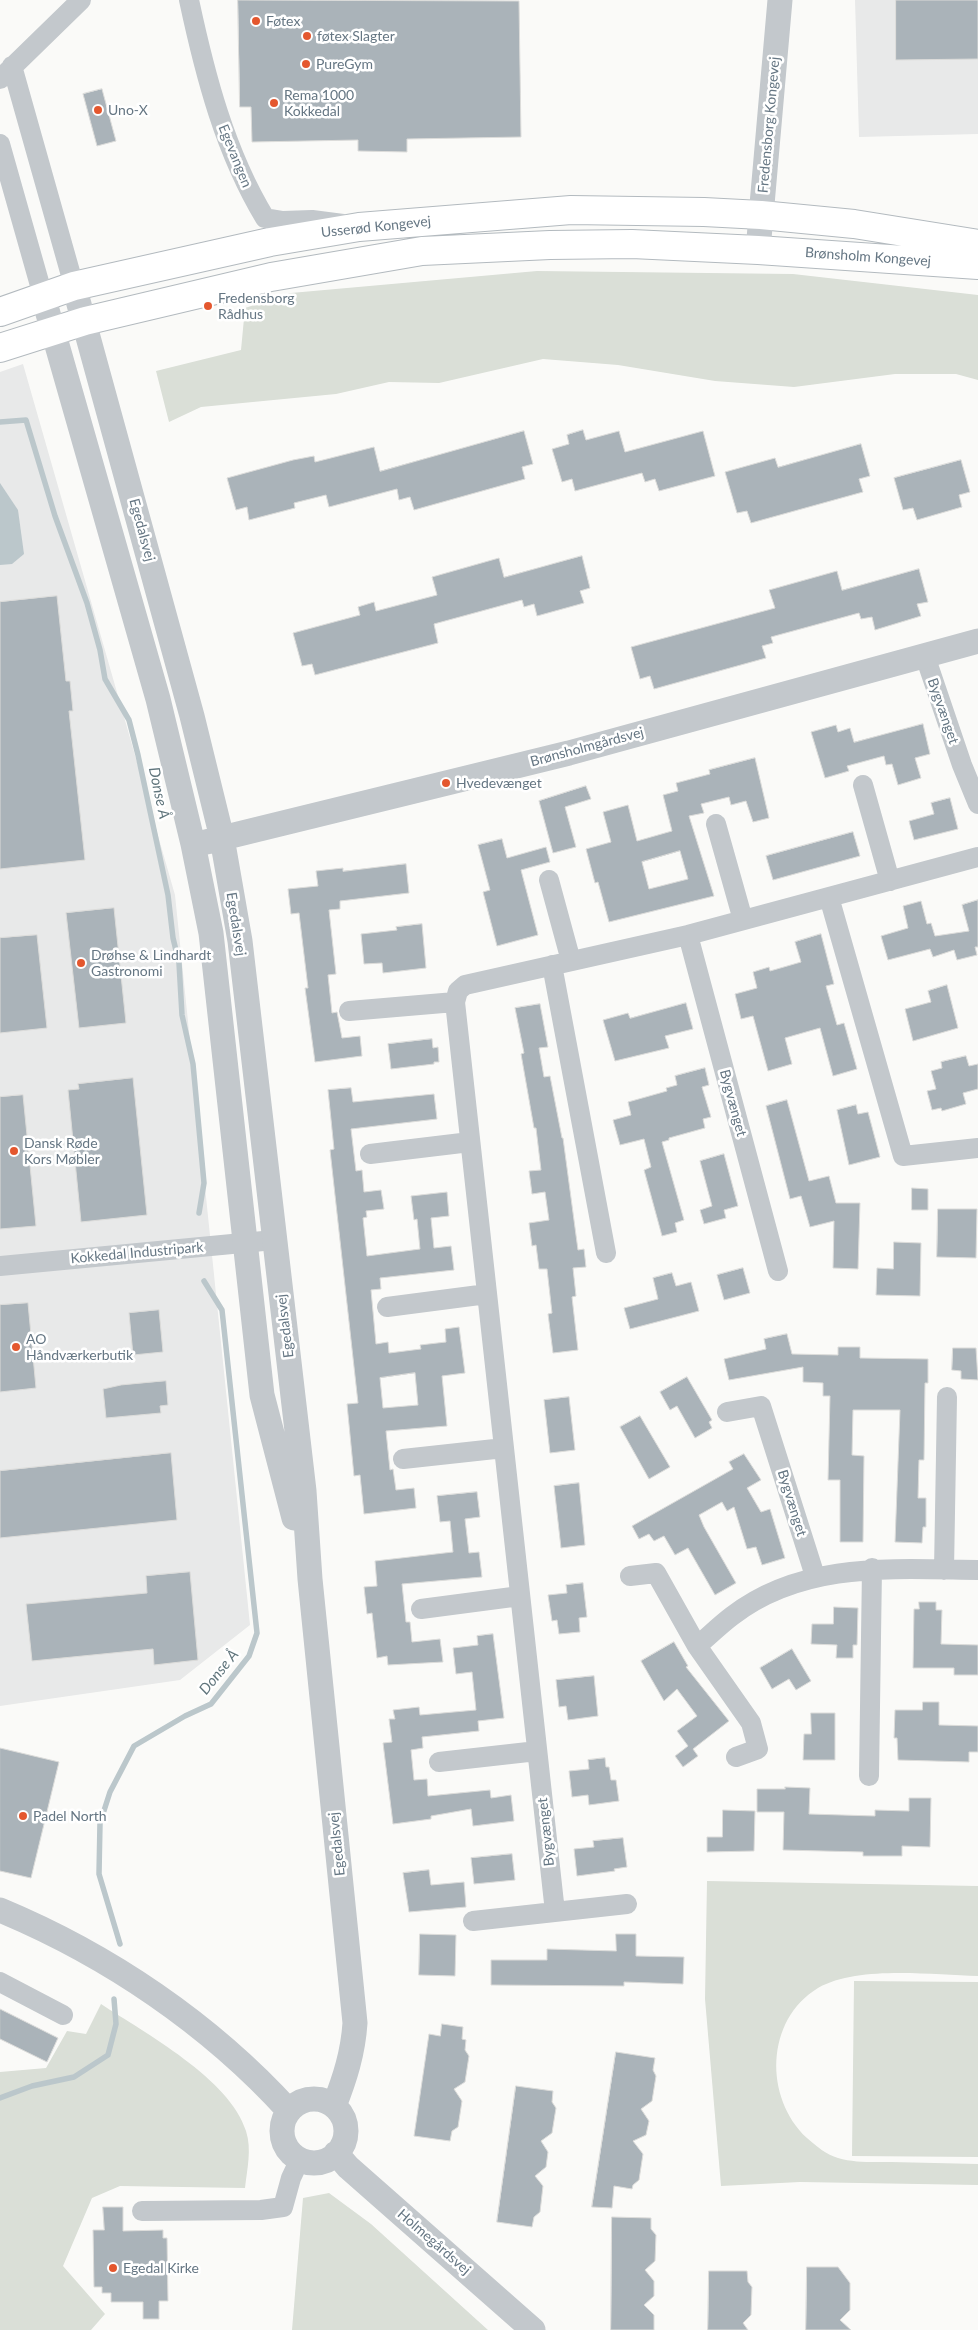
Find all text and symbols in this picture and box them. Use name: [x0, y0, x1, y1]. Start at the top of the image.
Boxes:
place label: Føtex: [266, 13, 300, 29]
marker: Føtex: [250, 15, 262, 27]
place label: føtex Slagter: [317, 28, 395, 44]
marker: føtex Slagter: [301, 30, 313, 42]
place label: PureGym: [316, 56, 373, 72]
street label: Fredensborg Kongevej: [755, 56, 783, 194]
marker: PureGym: [300, 58, 312, 70]
place label: Rema 1000 Kokkedal: [284, 87, 354, 120]
marker: Rema 1000 Kokkedal: [268, 97, 280, 109]
place label: Uno-X: [108, 102, 148, 118]
marker: Uno-X: [92, 104, 104, 116]
street label: Egevangen: [215, 122, 255, 190]
street label: Usserød Kongevej: [320, 213, 432, 241]
street label: Brønsholm Kongevej: [804, 244, 932, 270]
place label: Fredensborg Rådhus: [218, 290, 295, 322]
marker: Fredensborg Rådhus: [202, 300, 214, 312]
street label: Egedalsvej: [126, 497, 158, 563]
street label: Bygvænget: [924, 676, 962, 746]
street label: Brønsholmgårdsvej: [528, 724, 646, 770]
water label: Donse Å: [145, 765, 173, 821]
place label: Hvedevænget: [456, 775, 542, 791]
marker: Hvedevænget: [440, 777, 452, 789]
street label: Egedalsvej: [223, 891, 249, 957]
place label: Drøhse & Lindhardt Gastronomi: [91, 947, 211, 980]
marker: Drøhse & Lindhardt Gastronomi: [75, 957, 87, 969]
street label: Bygvænget: [716, 1068, 750, 1138]
place label: Dansk Røde Kors Møbler: [24, 1135, 100, 1168]
marker: Dansk Røde Kors Møbler: [8, 1145, 20, 1157]
street label: Kokkedal Industripark: [70, 1239, 204, 1267]
street label: Egedalsvej: [273, 1293, 297, 1359]
place label: AO Håndværkerbutik: [26, 1331, 133, 1364]
marker: AO Håndværkerbutik: [10, 1341, 22, 1353]
street label: Bygvænget: [774, 1468, 810, 1538]
water label: Donse Å: [196, 1646, 242, 1698]
street label: Bygvænget: [534, 1797, 558, 1867]
place label: Padel North: [33, 1808, 107, 1824]
marker: Padel North: [17, 1810, 29, 1822]
street label: Egedalsvej: [325, 1811, 349, 1877]
street label: Holmegårdsvej: [394, 2206, 474, 2278]
place label: Egedal Kirke: [123, 2260, 199, 2276]
marker: Egedal Kirke: [107, 2262, 119, 2274]

